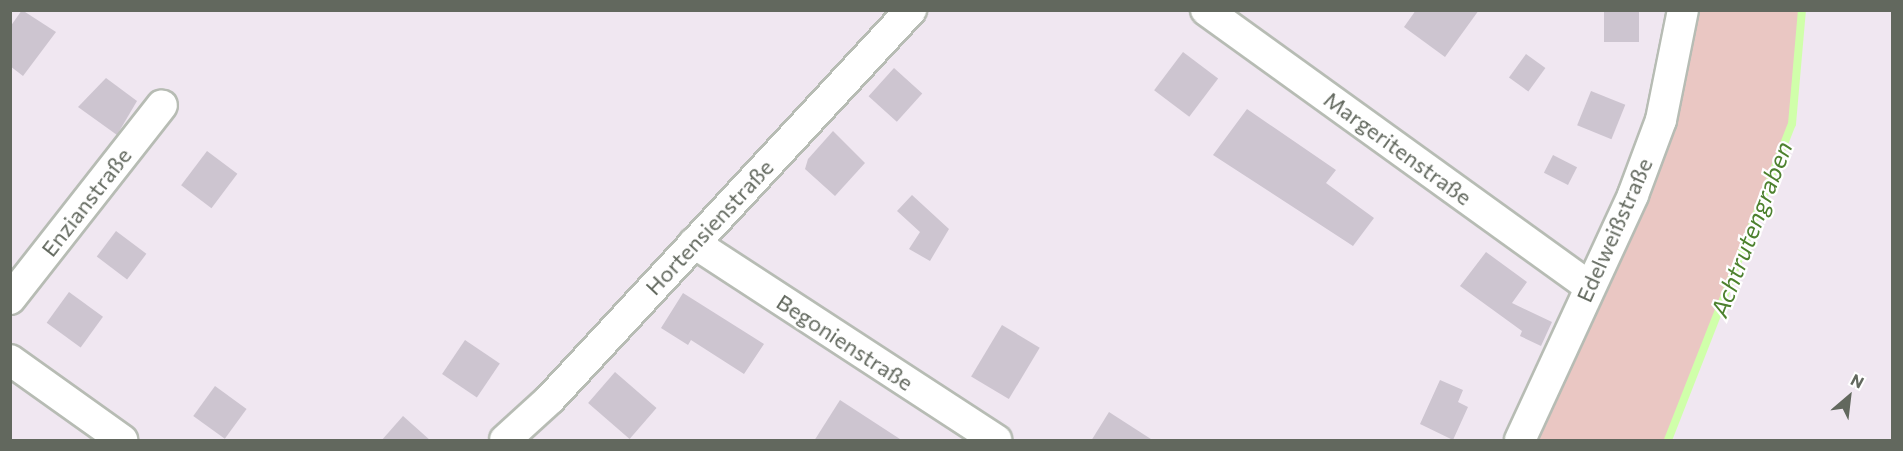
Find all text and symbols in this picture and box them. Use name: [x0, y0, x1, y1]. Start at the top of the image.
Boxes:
street label: Margeritenstraße: [1319, 86, 1477, 210]
water label: Achtrutengraben: [1704, 137, 1798, 321]
street label: Enzianstraße: [35, 143, 137, 261]
street label: Hortensienstraße: [640, 154, 778, 300]
street label: Edelweißstraße: [1570, 154, 1658, 306]
street label: Begonienstraße: [772, 288, 918, 396]
north arrow: [1819, 367, 1879, 427]
text: N: [1848, 369, 1867, 392]

